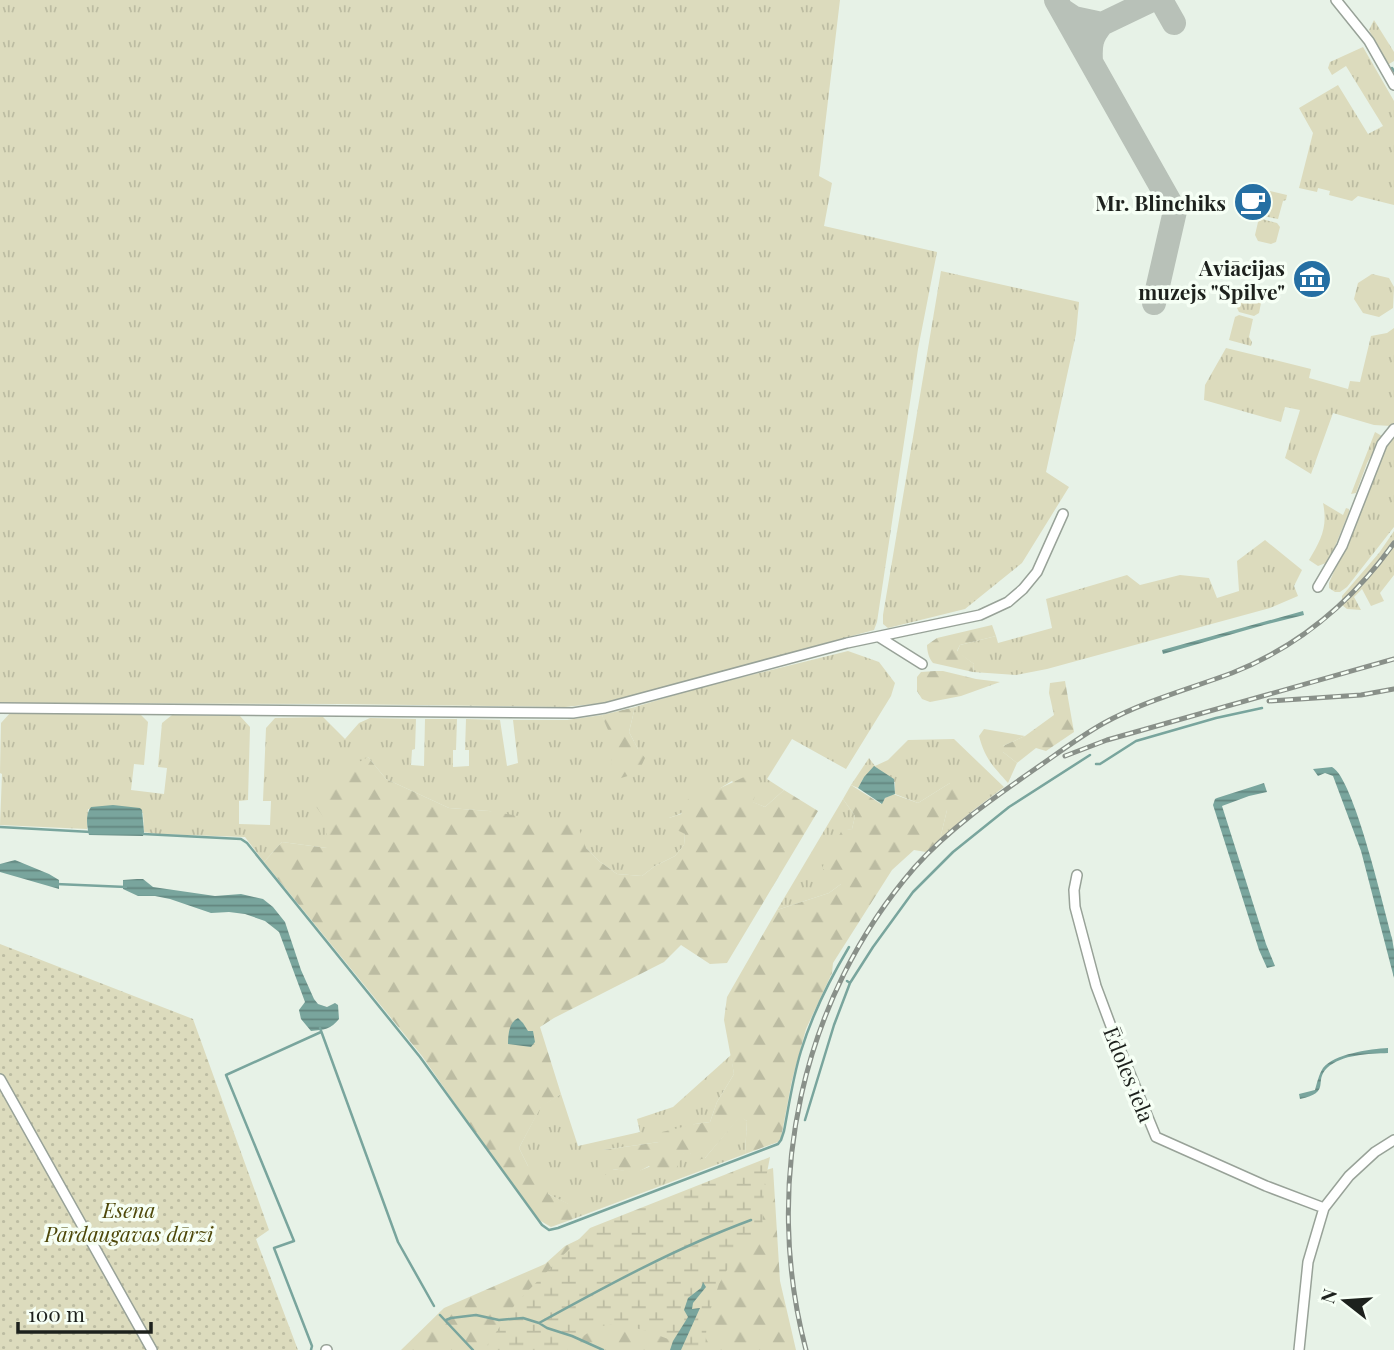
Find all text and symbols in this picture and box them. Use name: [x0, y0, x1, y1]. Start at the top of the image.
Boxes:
cafe icon: Mr. Blinchiks: [1232, 181, 1274, 223]
place label: Mr. Blinchiks: [1095, 188, 1226, 216]
place label: Aviācijas muzejs "Spilve": [1138, 253, 1285, 305]
museum icon: Aviācijas muzejs "Spilve": [1291, 258, 1333, 300]
street label: Ēdoles iela: [1098, 1022, 1162, 1126]
park label: Esena Pārdaugavas dārzi: [44, 1195, 214, 1247]
north arrow: [1310, 1266, 1380, 1336]
text: N: [1313, 1285, 1342, 1306]
scale bar: [18, 1290, 150, 1334]
text: 100 m: [28, 1299, 85, 1327]

